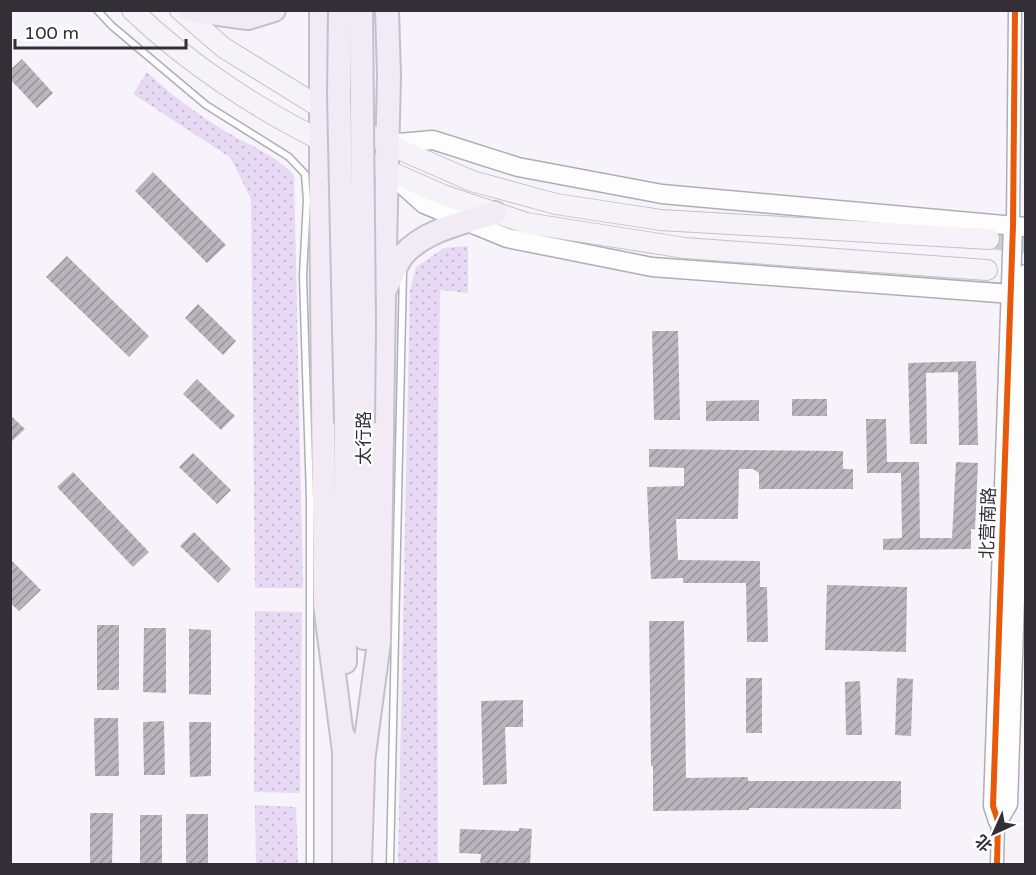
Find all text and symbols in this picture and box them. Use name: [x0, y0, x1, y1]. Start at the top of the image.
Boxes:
scale bar: [15, 12, 186, 50]
text: 100 m: [24, 22, 79, 44]
street label: 太行路: [353, 411, 375, 465]
street label: 北营南路: [976, 487, 1000, 559]
north arrow: [964, 803, 1024, 863]
text: 北: [971, 830, 997, 856]

